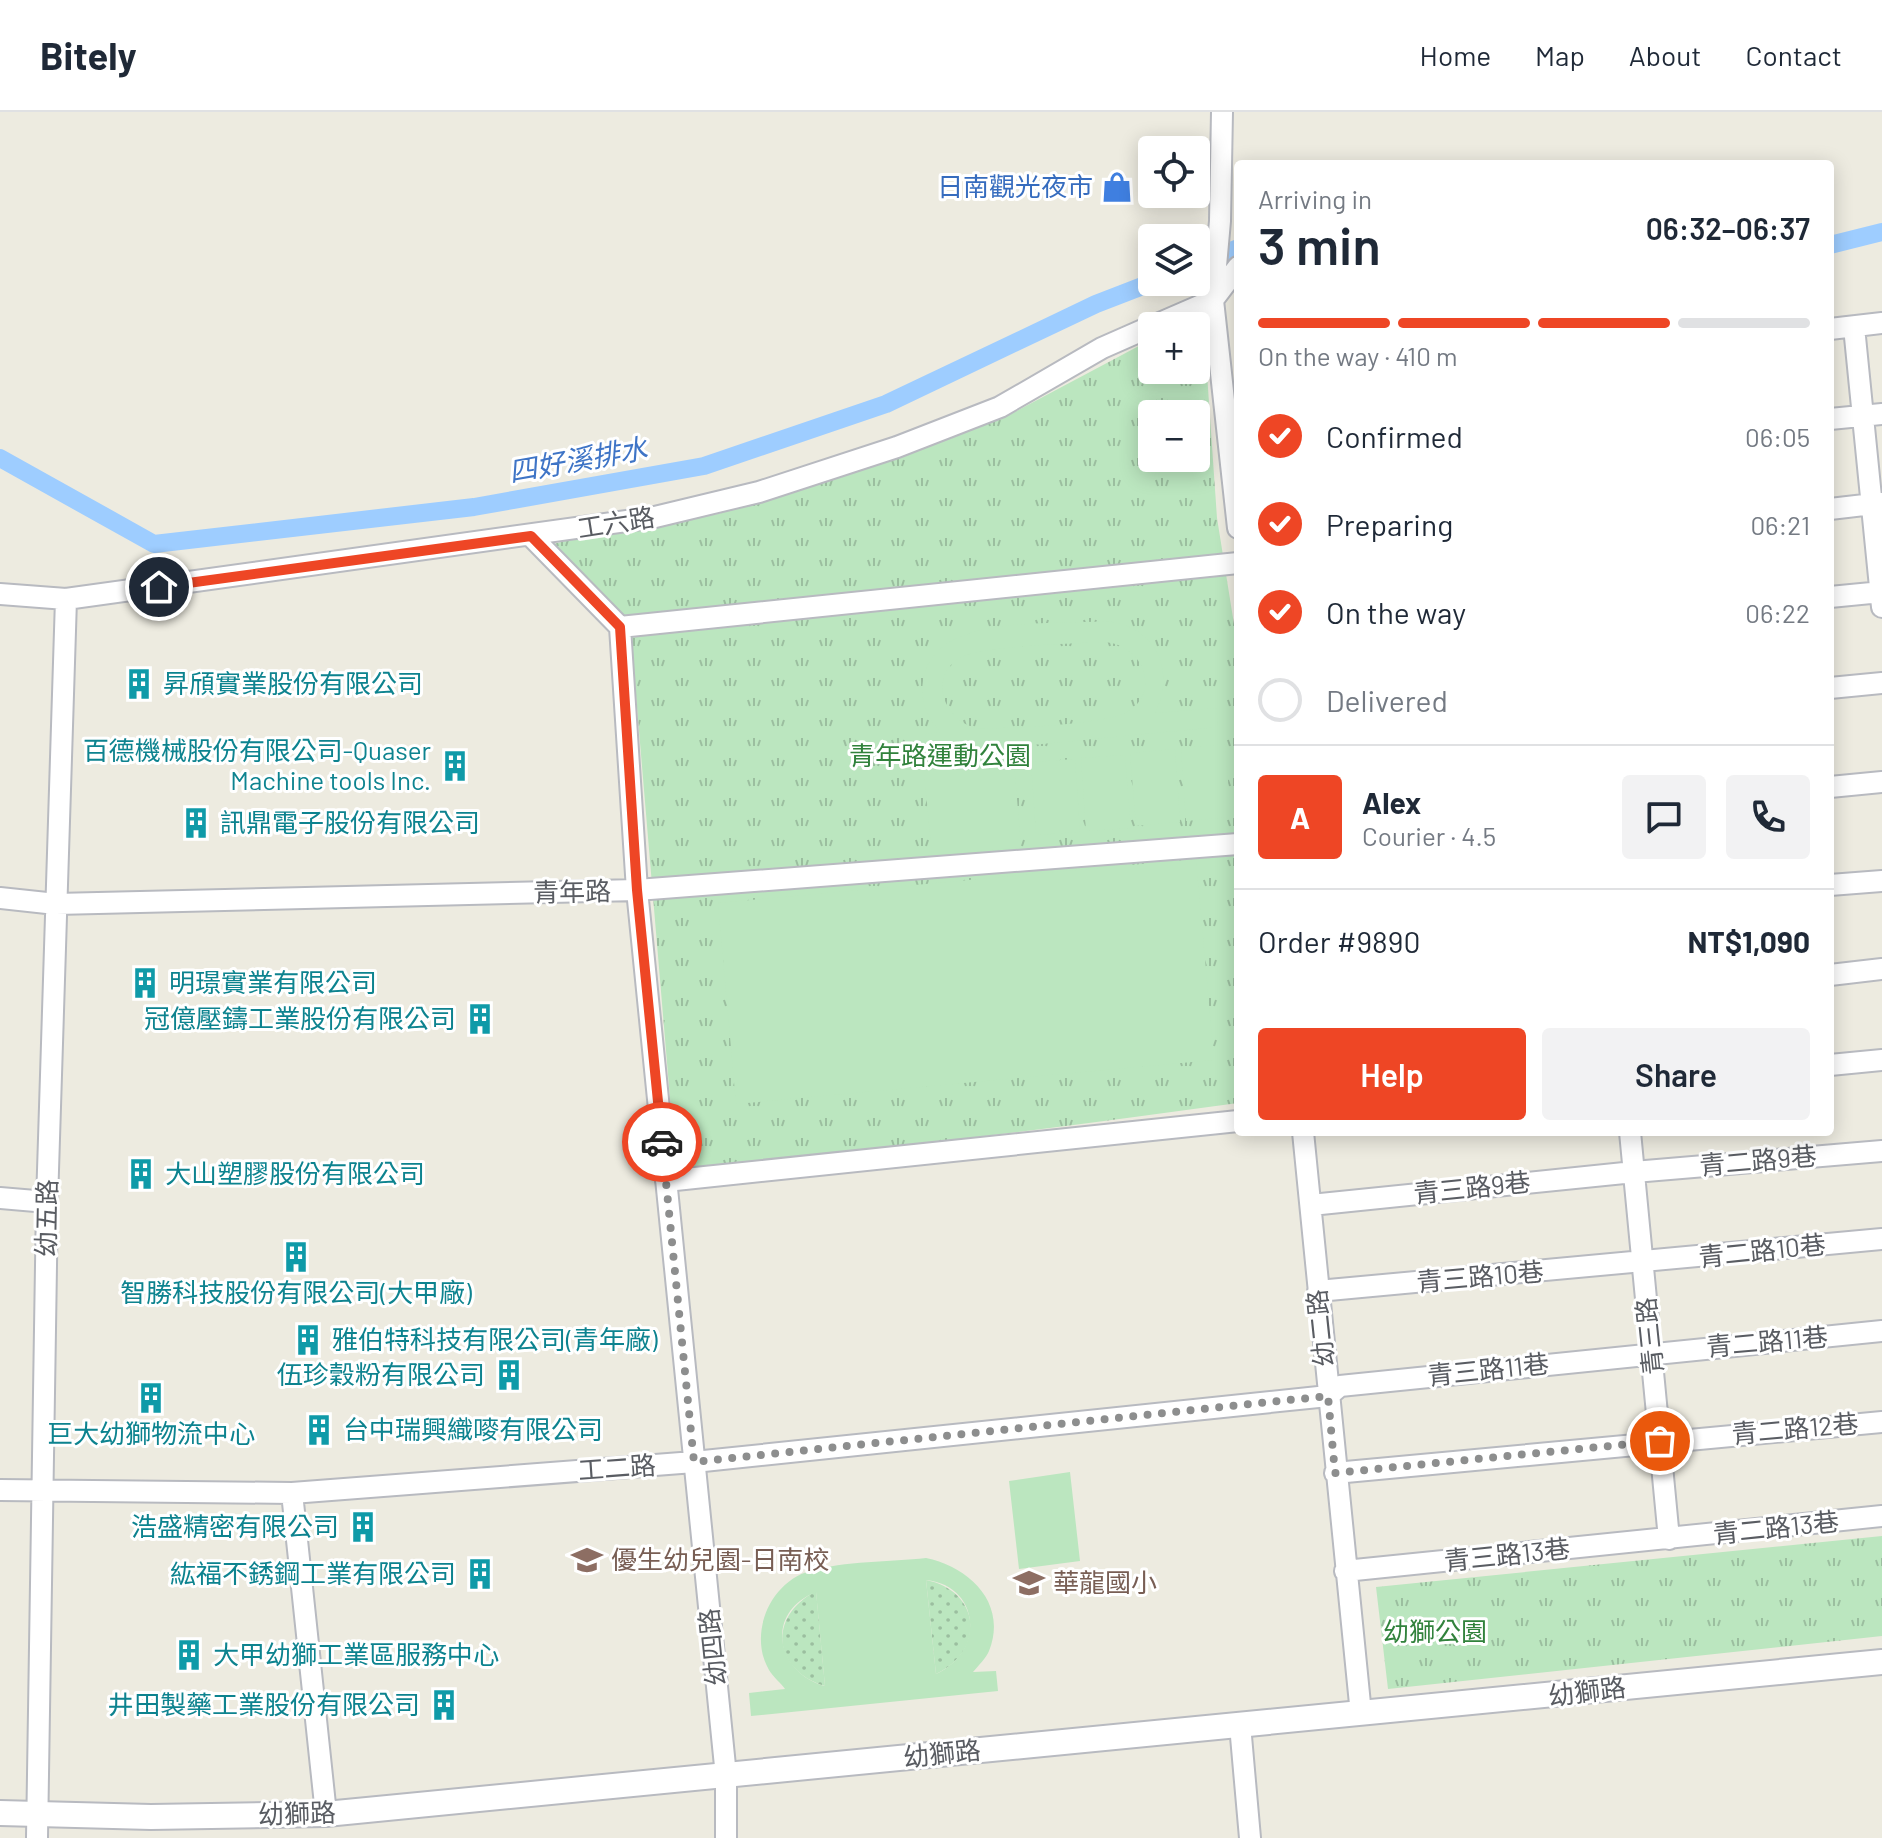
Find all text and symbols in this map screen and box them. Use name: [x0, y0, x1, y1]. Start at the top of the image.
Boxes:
text: Bitely: [40, 32, 137, 78]
text: Home: [1420, 38, 1491, 72]
text: Map: [1535, 38, 1585, 72]
text: About: [1629, 38, 1701, 72]
text: Contact: [1745, 38, 1842, 72]
map controls: [1138, 136, 1210, 472]
button: locate: [1138, 136, 1210, 208]
place label: 日南觀光夜市: [937, 170, 1093, 201]
shop icon: 日南觀光夜市: [1100, 170, 1134, 204]
text: Arriving in: [1258, 183, 1372, 214]
text: 06:32–06:37: [1646, 210, 1810, 246]
text: 3 min: [1258, 213, 1381, 275]
button: layers: [1138, 224, 1210, 296]
button: +: [1138, 312, 1210, 384]
text: On the way · 410 m: [1258, 340, 1458, 371]
button: −: [1138, 400, 1210, 472]
icon: check: [1258, 414, 1302, 458]
text: Confirmed: [1326, 418, 1463, 454]
text: 06:05: [1745, 421, 1810, 452]
water label: 四好溪排水: [506, 430, 652, 488]
street label: 工六路: [575, 500, 657, 543]
icon: check: [1258, 502, 1302, 546]
text: Preparing: [1326, 506, 1453, 542]
text: 06:21: [1750, 509, 1810, 540]
pin: [125, 553, 193, 621]
icon: home: [137, 565, 181, 609]
icon: check: [1258, 590, 1302, 634]
text: On the way: [1326, 594, 1466, 630]
text: 06:22: [1745, 597, 1810, 628]
building icon: 昇頎實業股份有限公司: [122, 667, 156, 701]
place label: 昇頎實業股份有限公司: [163, 667, 423, 698]
text: Delivered: [1326, 682, 1448, 718]
place label: 百德機械股份有限公司-Quaser Machine tools Inc.: [83, 734, 432, 795]
park label: 青年路運動公園: [849, 739, 1031, 770]
building icon: 百德機械股份有限公司-Quaser Machine tools Inc.: [438, 749, 472, 783]
button: chat: [1622, 775, 1706, 859]
button: phone: [1726, 775, 1810, 859]
text: Alex: [1362, 784, 1421, 820]
text: A: [1290, 799, 1310, 835]
building icon: 訊鼎電子股份有限公司: [179, 806, 213, 840]
place label: 訊鼎電子股份有限公司: [220, 806, 480, 837]
text: Courier · 4.5: [1362, 820, 1496, 851]
street label: 青年路: [533, 874, 611, 907]
text: Order #9890: [1258, 923, 1420, 959]
text: NT$1,090: [1687, 923, 1810, 959]
building icon: 明璟實業有限公司: [128, 966, 162, 1000]
place label: 明璟實業有限公司: [169, 966, 377, 997]
place label: 冠億壓鑄工業股份有限公司: [144, 1002, 456, 1033]
building icon: 冠億壓鑄工業股份有限公司: [463, 1002, 497, 1036]
button: Help: [1258, 1028, 1526, 1120]
button: Share: [1542, 1028, 1810, 1120]
courier: [622, 1102, 702, 1182]
icon: car: [640, 1120, 684, 1164]
street label: 青二路9巷: [1698, 1139, 1818, 1180]
building icon: 大山塑膠股份有限公司: [124, 1157, 158, 1191]
place label: 大山塑膠股份有限公司: [165, 1157, 425, 1188]
street label: 青三路9巷: [1412, 1165, 1532, 1208]
street label: 幼五路: [29, 1179, 62, 1257]
street label: 青二路10巷: [1697, 1227, 1827, 1272]
building icon: 智勝科技股份有限公司(大甲廠): [279, 1240, 313, 1274]
street label: 青三路10巷: [1415, 1254, 1545, 1297]
place label: 智勝科技股份有限公司(大甲廠): [120, 1276, 472, 1307]
street label: 幼二路: [1300, 1288, 1339, 1369]
street label: 青三路: [1629, 1296, 1668, 1377]
street label: 青二路11巷: [1705, 1320, 1829, 1361]
building icon: 雅伯特科技有限公司(青年廠): [291, 1323, 325, 1357]
place label: 雅伯特科技有限公司(青年廠): [332, 1323, 658, 1354]
street label: 青三路11巷: [1425, 1347, 1550, 1390]
place label: 伍珍穀粉有限公司: [277, 1358, 485, 1389]
building icon: 伍珍穀粉有限公司: [492, 1358, 526, 1392]
building icon: 巨大幼獅物流中心: [134, 1381, 168, 1415]
pin: [1626, 1407, 1694, 1475]
street label: 青二路12巷: [1730, 1407, 1860, 1448]
building icon: 台中瑞興織嘜有限公司: [302, 1413, 336, 1447]
place label: 台中瑞興織嘜有限公司: [343, 1413, 603, 1444]
place label: 巨大幼獅物流中心: [47, 1417, 255, 1448]
icon: bag: [1638, 1419, 1682, 1463]
street label: 工二路: [577, 1448, 657, 1485]
street label: 青二路13巷: [1711, 1504, 1840, 1549]
place label: 浩盛精密有限公司: [131, 1510, 339, 1541]
building icon: 浩盛精密有限公司: [346, 1510, 380, 1544]
street label: 青三路13巷: [1442, 1531, 1571, 1576]
school or university icon: 優生幼兒園-日南校: [570, 1543, 604, 1577]
place label: 優生幼兒園-日南校: [611, 1543, 829, 1574]
place label: 紘福不銹鋼工業有限公司: [170, 1557, 456, 1588]
building icon: 紘福不銹鋼工業有限公司: [463, 1557, 497, 1591]
school or university icon: 華龍國小: [1012, 1566, 1046, 1600]
place label: 華龍國小: [1053, 1566, 1157, 1597]
street label: 幼四路: [692, 1607, 731, 1688]
park label: 幼獅公園: [1383, 1615, 1487, 1646]
building icon: 大甲幼獅工業區服務中心: [172, 1638, 206, 1672]
place label: 大甲幼獅工業區服務中心: [213, 1638, 499, 1669]
street label: 幼獅路: [1546, 1670, 1627, 1711]
place label: 井田製藥工業股份有限公司: [108, 1688, 420, 1719]
building icon: 井田製藥工業股份有限公司: [427, 1688, 461, 1722]
street label: 幼獅路: [901, 1733, 982, 1772]
street label: 幼獅路: [257, 1796, 336, 1829]

